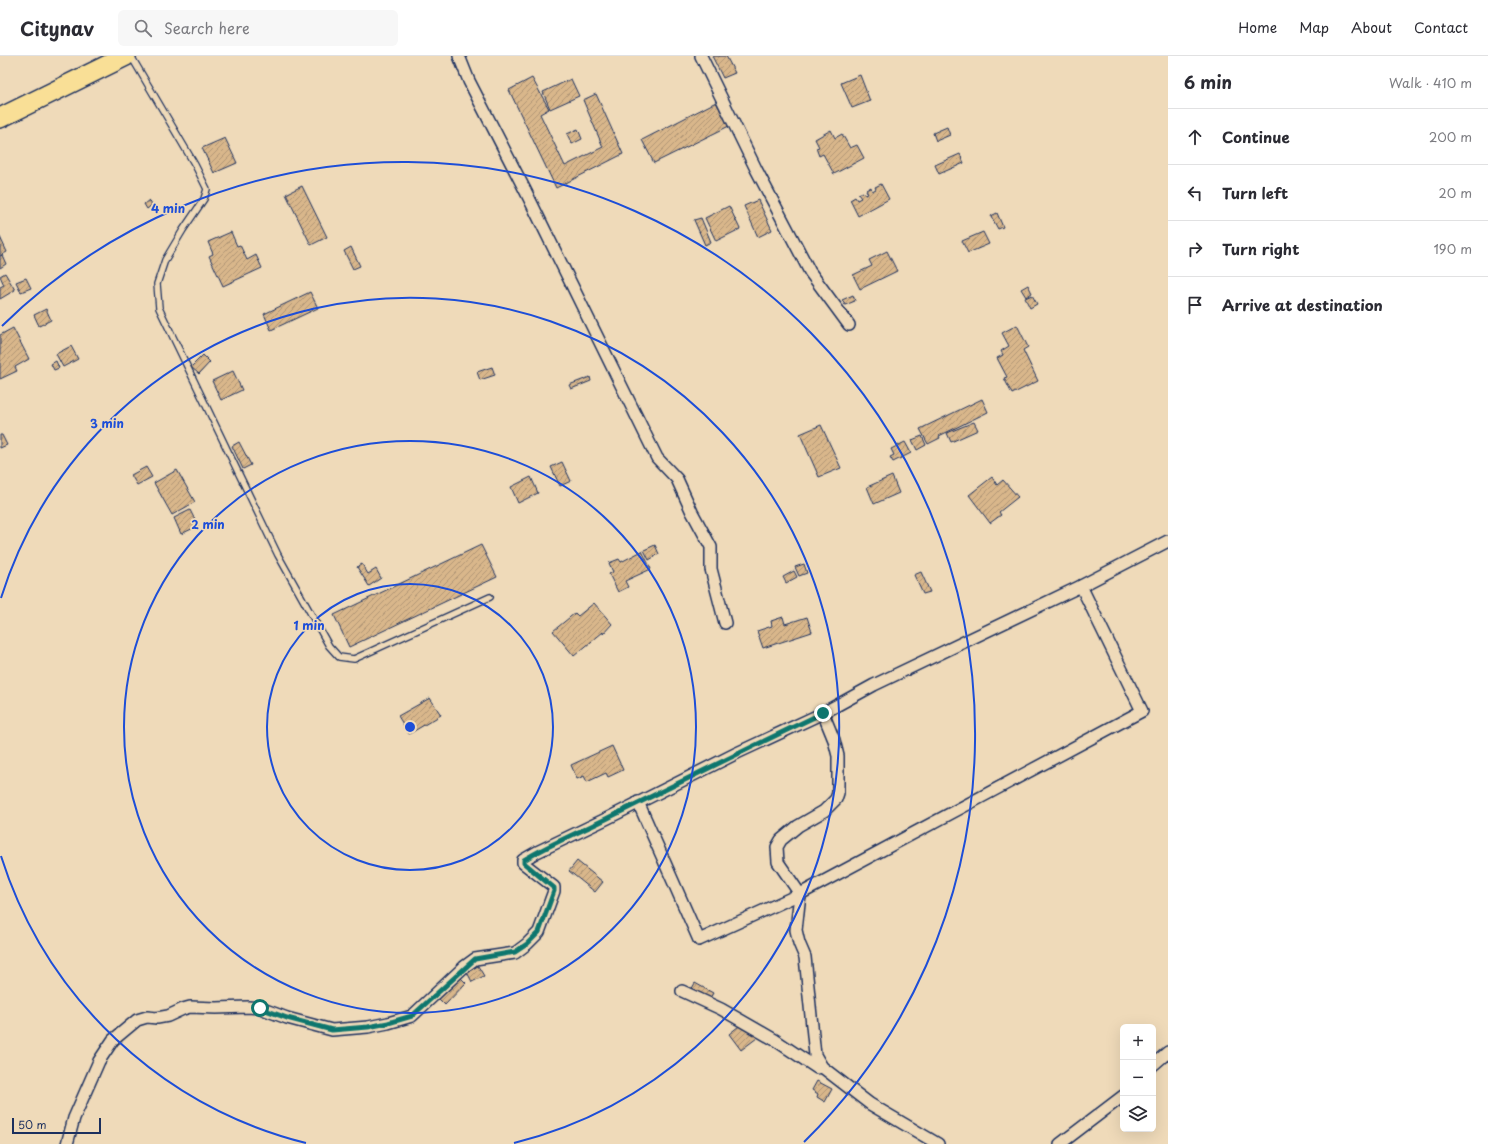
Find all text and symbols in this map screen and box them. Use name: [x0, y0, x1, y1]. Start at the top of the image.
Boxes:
search box: [118, 10, 398, 46]
text: Citynav: [20, 14, 94, 42]
text: Search here: [164, 16, 250, 39]
icon: search: [132, 17, 154, 39]
text: Home: [1238, 17, 1277, 38]
text: Map: [1299, 17, 1329, 38]
text: About: [1351, 17, 1392, 38]
text: Contact: [1414, 17, 1468, 38]
text: 6 min: [1184, 69, 1232, 95]
text: Walk · 410 m: [1389, 73, 1472, 92]
text: Continue: [1222, 125, 1290, 148]
icon: ahead: [1184, 126, 1206, 148]
text: 200 m: [1429, 127, 1472, 146]
text: Turn left: [1222, 181, 1288, 204]
icon: left: [1184, 182, 1206, 204]
text: 20 m: [1438, 183, 1472, 202]
text: 4 min: [151, 199, 185, 217]
text: Turn right: [1222, 237, 1299, 260]
icon: right: [1184, 238, 1206, 260]
text: 190 m: [1433, 239, 1472, 258]
text: Arrive at destination: [1222, 293, 1383, 316]
icon: arrive: [1184, 294, 1206, 316]
text: 3 min: [90, 414, 124, 432]
text: 2 min: [191, 515, 225, 533]
text: 1 min: [293, 616, 325, 634]
route end: [814, 704, 832, 722]
centre of rings: [403, 720, 417, 734]
route start: [251, 999, 269, 1017]
map controls: [1120, 1024, 1156, 1132]
button: +: [1120, 1024, 1156, 1060]
button: −: [1120, 1060, 1156, 1096]
button: layers: [1120, 1096, 1156, 1132]
scale bar: [12, 1116, 101, 1135]
text: 50 m: [18, 1116, 47, 1133]

